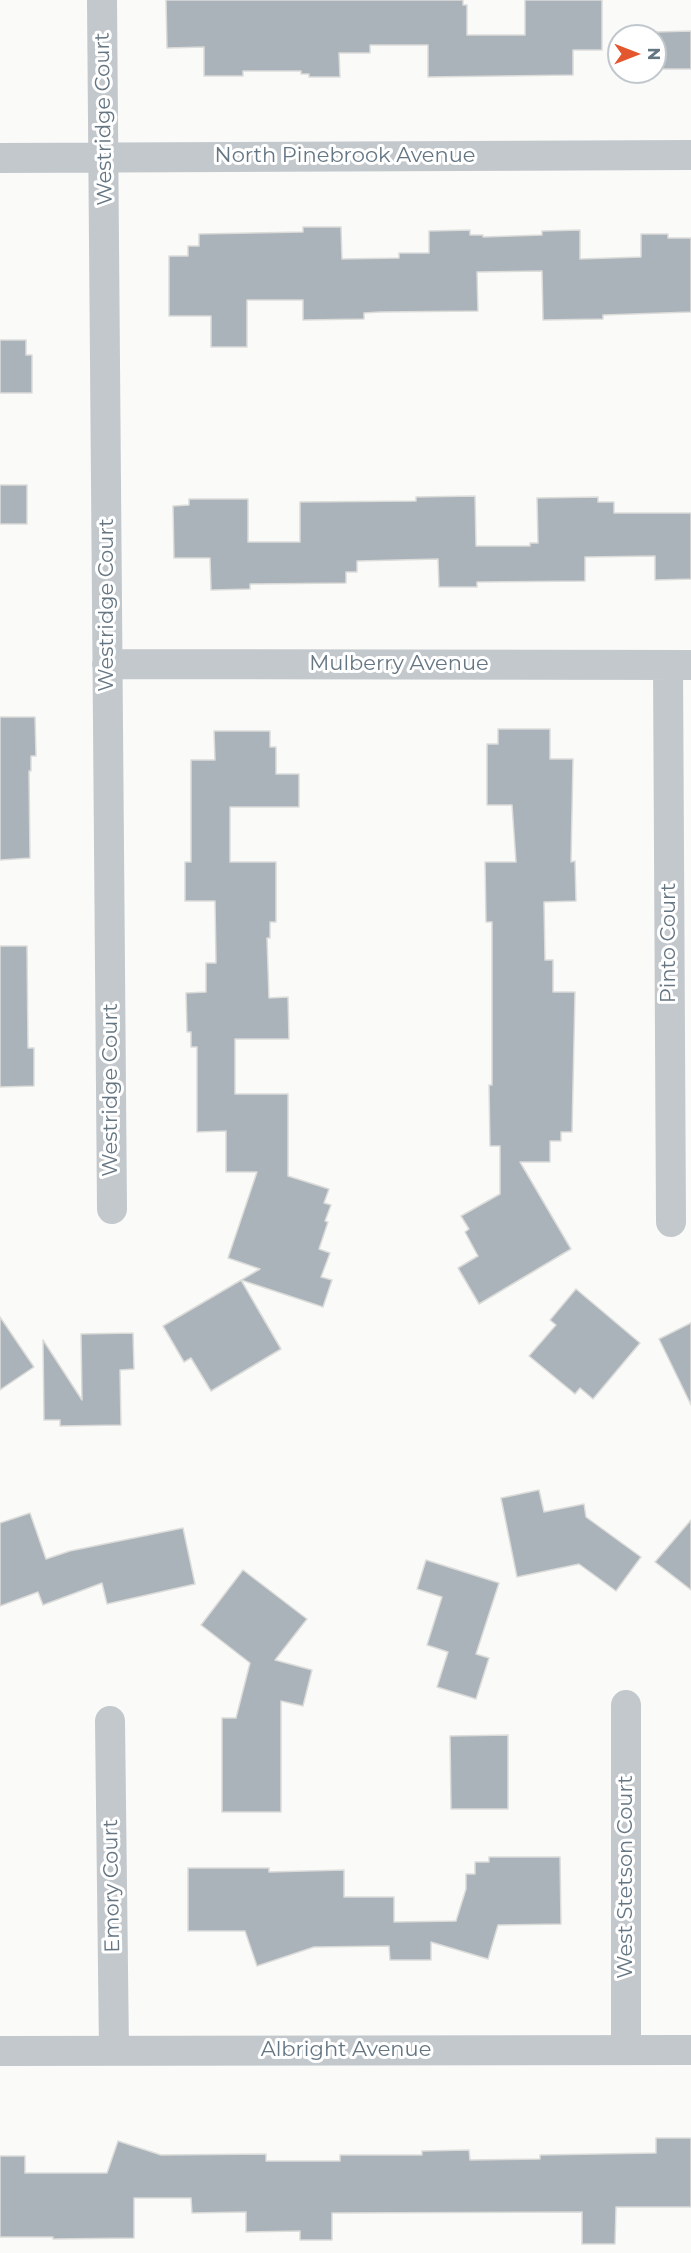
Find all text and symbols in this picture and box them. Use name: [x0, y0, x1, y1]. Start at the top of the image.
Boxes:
north arrow: [607, 24, 667, 84]
street label: Westridge Court: [90, 32, 118, 206]
text: N: [644, 48, 663, 60]
street label: North Pinebrook Avenue: [215, 143, 475, 169]
street label: Westridge Court: [94, 518, 120, 692]
street label: Mulberry Avenue: [309, 651, 489, 677]
street label: Pinto Court: [656, 883, 682, 1003]
street label: Westridge Court: [98, 1003, 124, 1177]
street label: West Stetson Court: [613, 1775, 639, 1979]
street label: Emory Court: [98, 1819, 126, 1953]
street label: Albright Avenue: [261, 2037, 431, 2063]

